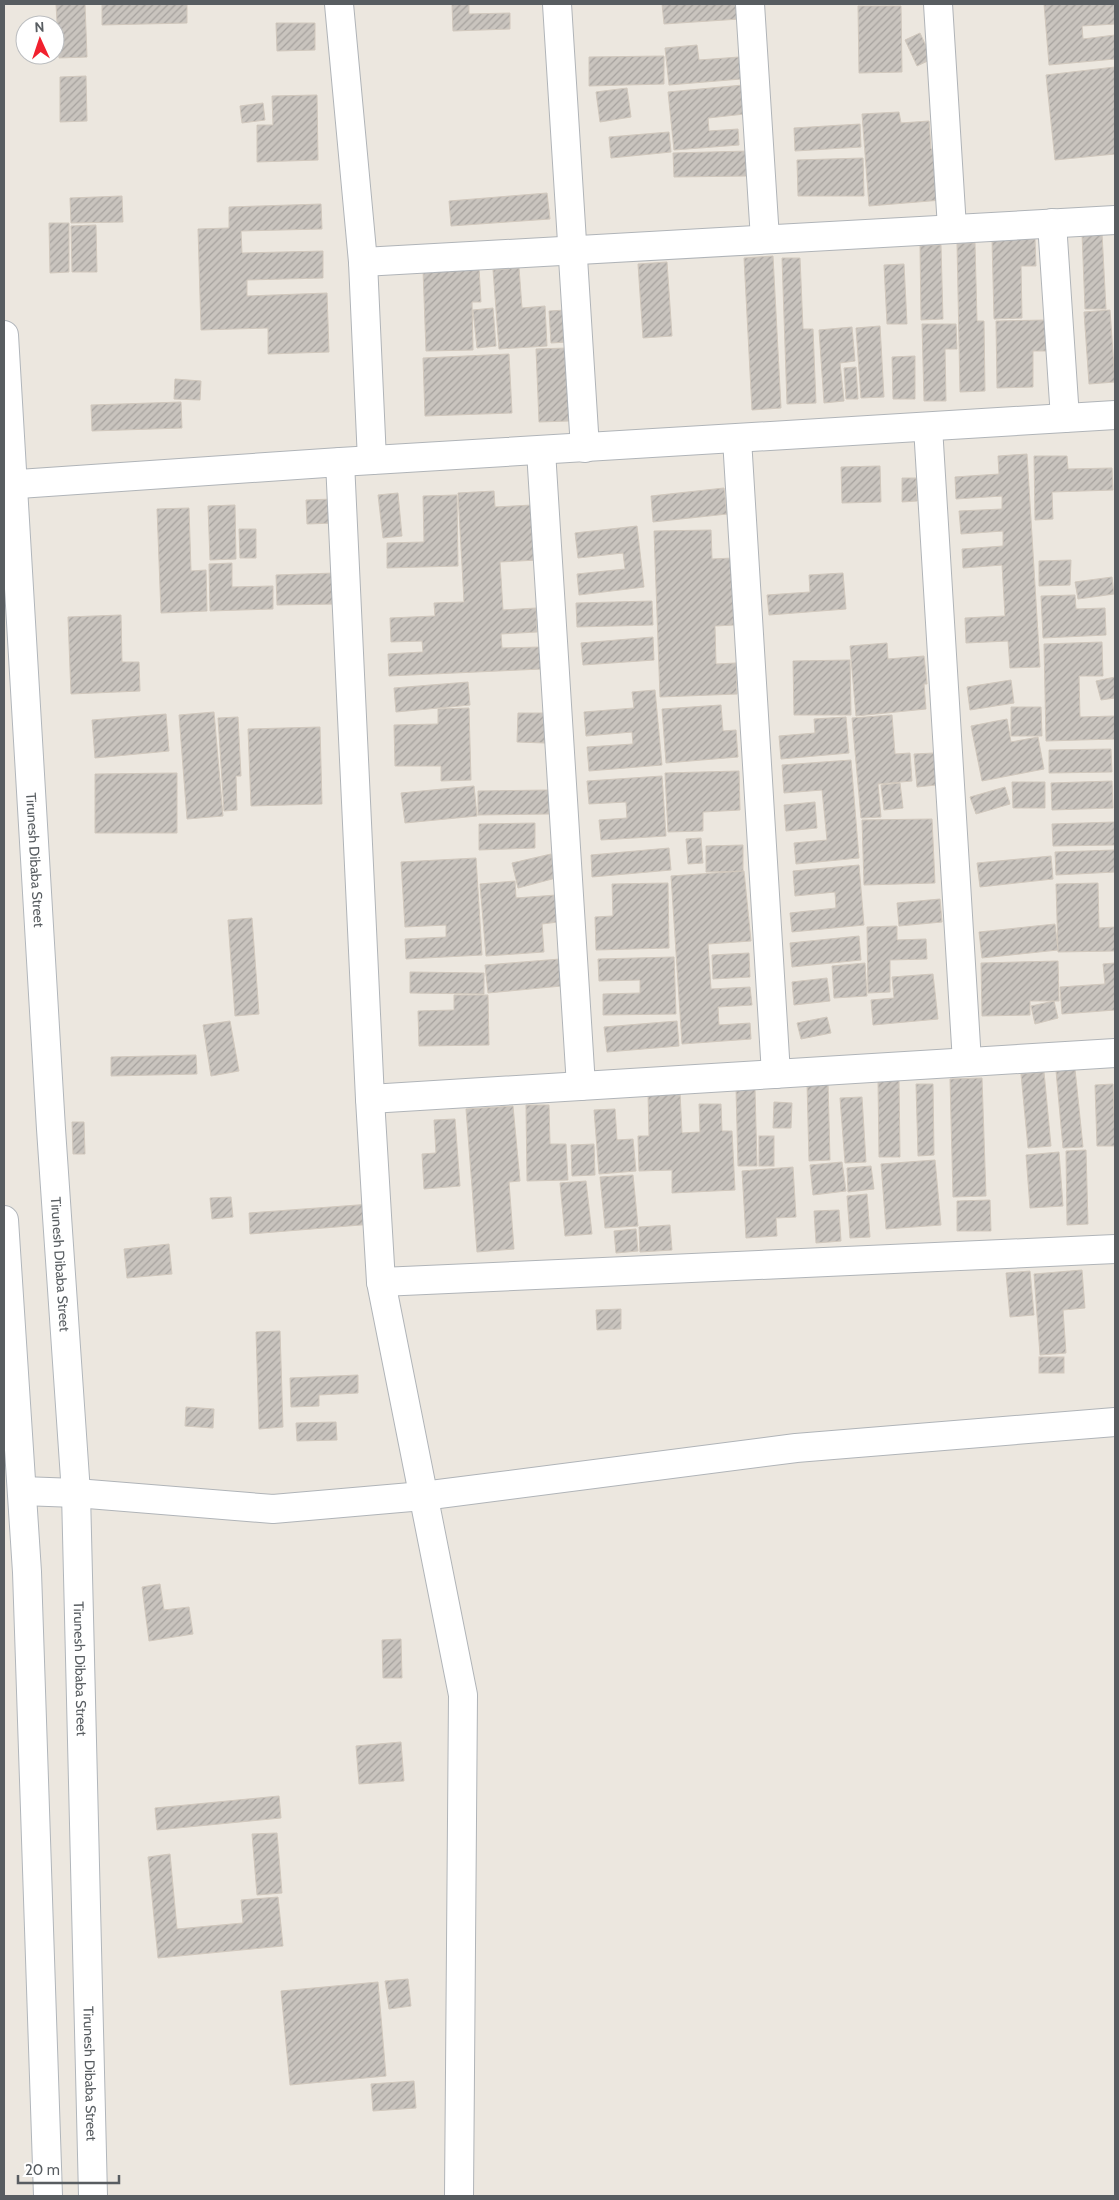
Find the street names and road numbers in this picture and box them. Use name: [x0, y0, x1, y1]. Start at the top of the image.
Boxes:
street label: Tirunesh Dibaba Street: [22, 792, 48, 928]
street label: Tirunesh Dibaba Street: [47, 1196, 74, 1332]
street label: Tirunesh Dibaba Street: [70, 1601, 91, 1737]
street label: Tirunesh Dibaba Street: [79, 2006, 101, 2142]

